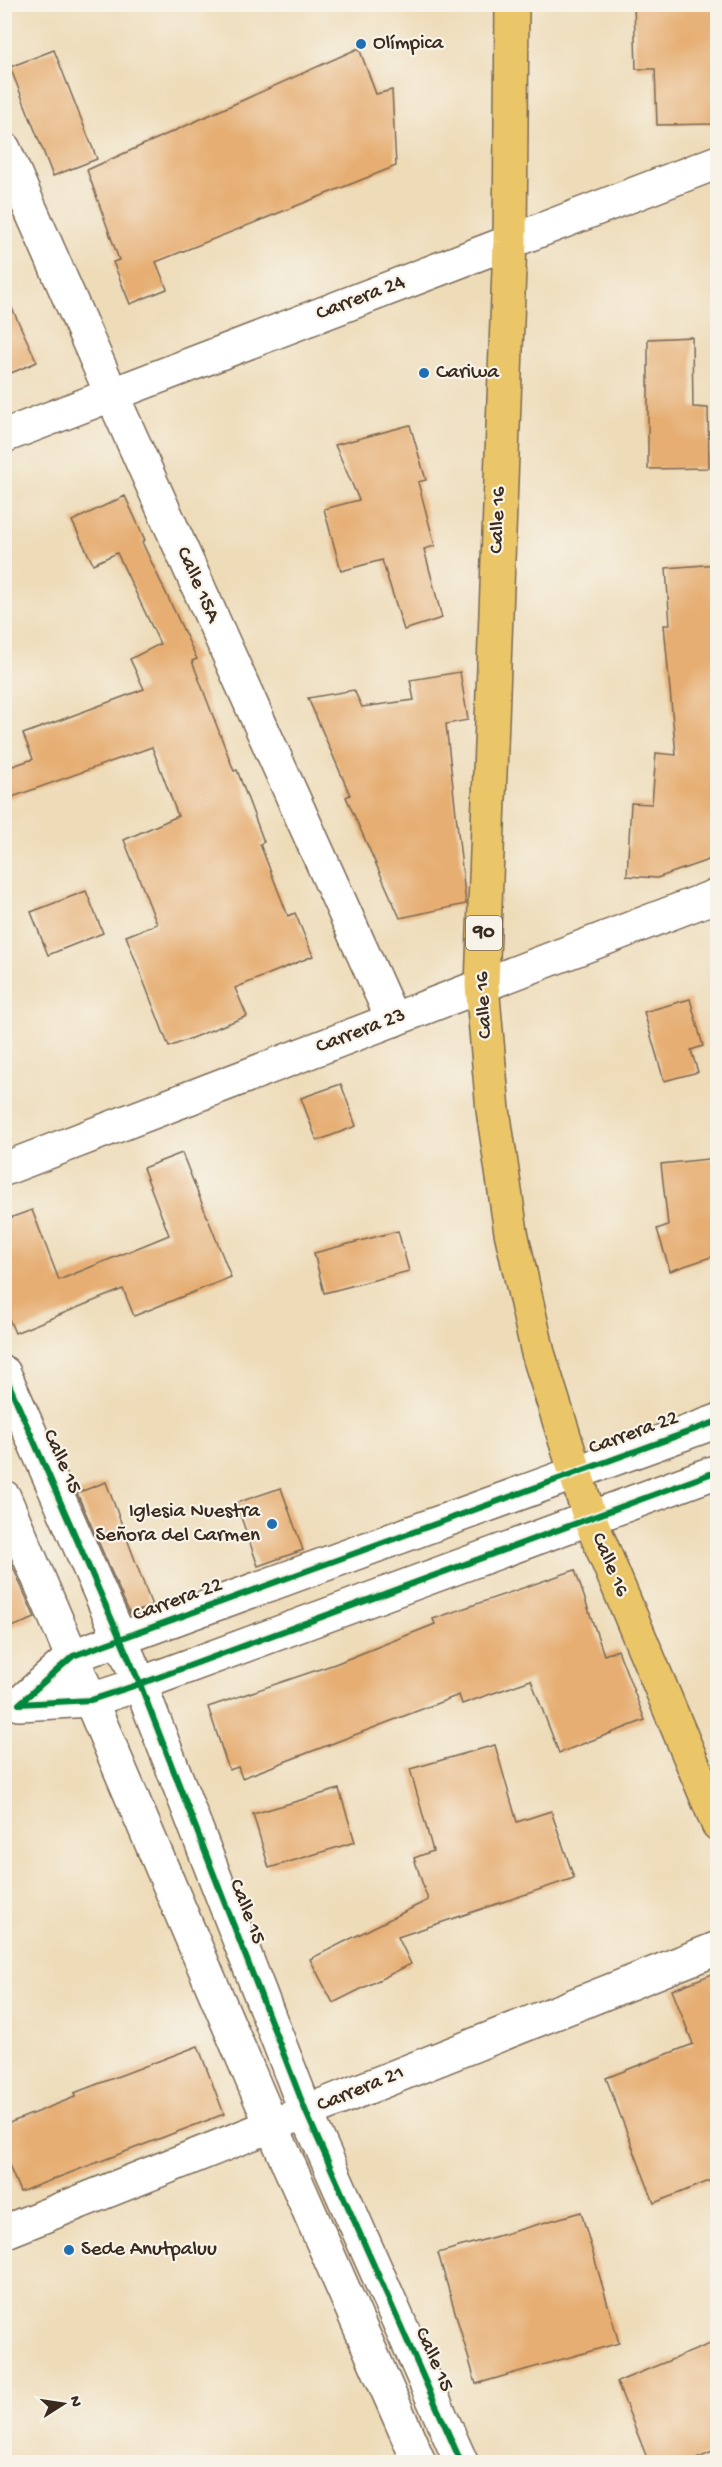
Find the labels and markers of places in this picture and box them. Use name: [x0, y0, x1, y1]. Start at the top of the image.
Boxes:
place label: Olímpica: [373, 32, 445, 57]
marker: Olímpica: [354, 37, 368, 51]
place label: Cariwa: [436, 361, 500, 386]
marker: Cariwa: [417, 366, 431, 380]
place label: Iglesia Nuestra Señora del Carmen: [96, 1500, 261, 1549]
marker: Iglesia Nuestra Señora del Carmen: [265, 1517, 279, 1531]
place label: Sede Anutpaluu: [81, 2238, 217, 2263]
marker: Sede Anutpaluu: [62, 2243, 76, 2257]

